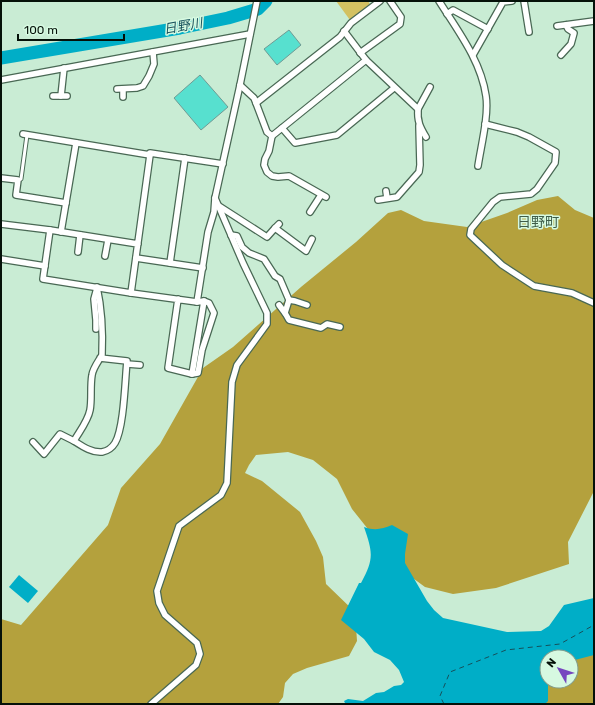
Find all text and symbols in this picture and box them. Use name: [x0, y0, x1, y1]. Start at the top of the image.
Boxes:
water label: 日野川: [162, 15, 205, 37]
scale bar: [18, 16, 124, 42]
text: 100 m: [24, 23, 58, 37]
district label: 日野町: [517, 214, 559, 231]
north arrow: [539, 649, 579, 689]
text: N: [544, 656, 559, 670]

